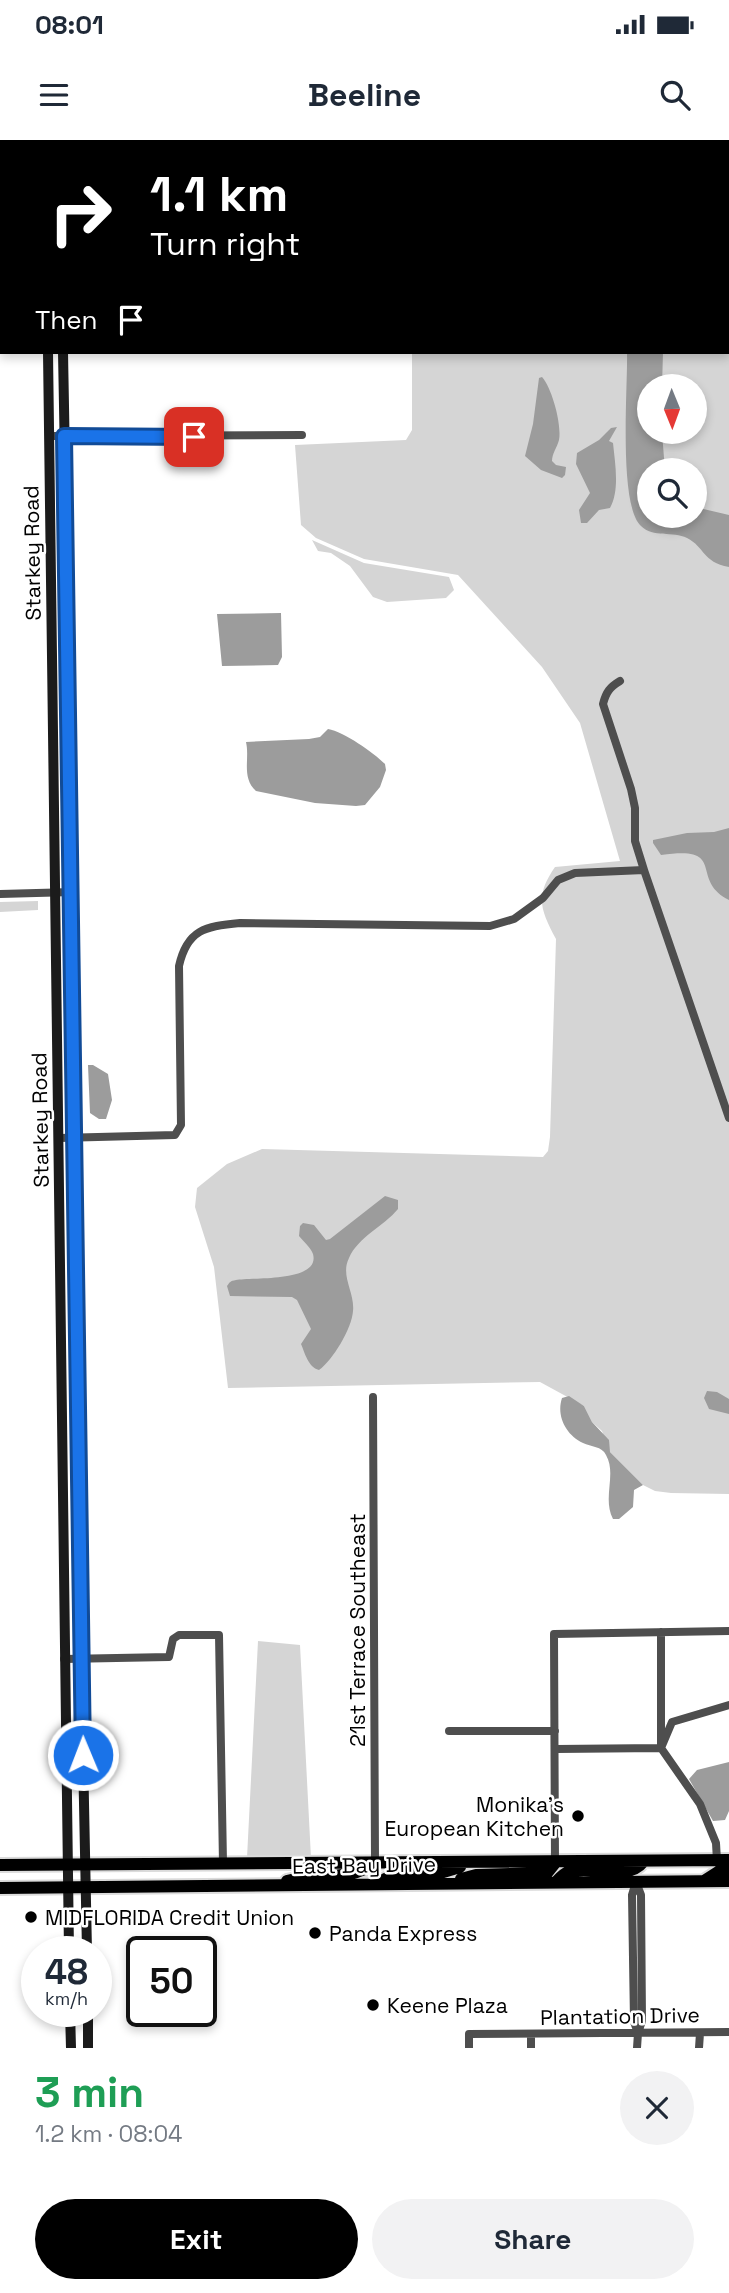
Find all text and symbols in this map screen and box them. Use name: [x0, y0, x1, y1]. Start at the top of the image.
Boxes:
text: 08:01: [35, 8, 104, 42]
text: Beeline: [308, 75, 421, 115]
icon: menu: [35, 76, 73, 114]
icon: search: [656, 76, 694, 114]
text: 1.1 km: [150, 163, 288, 225]
icon: right: [35, 168, 126, 259]
text: Turn right: [150, 224, 300, 264]
icon: arrive: [112, 301, 150, 339]
text: Then: [35, 303, 98, 337]
north arrow: [637, 374, 707, 444]
map controls: [637, 374, 707, 528]
pin: [164, 407, 224, 467]
icon: arrive: [175, 418, 213, 456]
button: search: [637, 458, 707, 528]
street label: Starkey Road: [17, 485, 47, 621]
street label: Starkey Road: [25, 1052, 55, 1188]
street label: 21st Terrace Southeast: [344, 1513, 371, 1747]
position arrow: [46, 1718, 120, 1792]
place label: Monika's European Kitchen: [385, 1791, 564, 1842]
marker: Monika's European Kitchen: [570, 1808, 586, 1824]
street label: East Bay Drive: [292, 1850, 436, 1880]
place label: MIDFLORIDA Credit Union: [45, 1904, 294, 1931]
marker: MIDFLORIDA Credit Union: [23, 1909, 39, 1925]
place label: Panda Express: [329, 1920, 477, 1947]
marker: Panda Express: [307, 1925, 323, 1941]
speed limit sign: 50: [126, 1936, 217, 2027]
text: 48: [45, 1950, 88, 1994]
text: km/h: [45, 1987, 88, 2010]
place label: Keene Plaza: [387, 1992, 508, 2019]
marker: Keene Plaza: [365, 1997, 381, 2013]
street label: Plantation Drive: [540, 2001, 700, 2031]
text: 3 min: [35, 2066, 144, 2119]
button: close: [620, 2071, 694, 2145]
text: 1.2 km · 08:04: [35, 2119, 183, 2149]
button: Exit: [35, 2199, 358, 2279]
button: Share: [372, 2199, 694, 2279]

